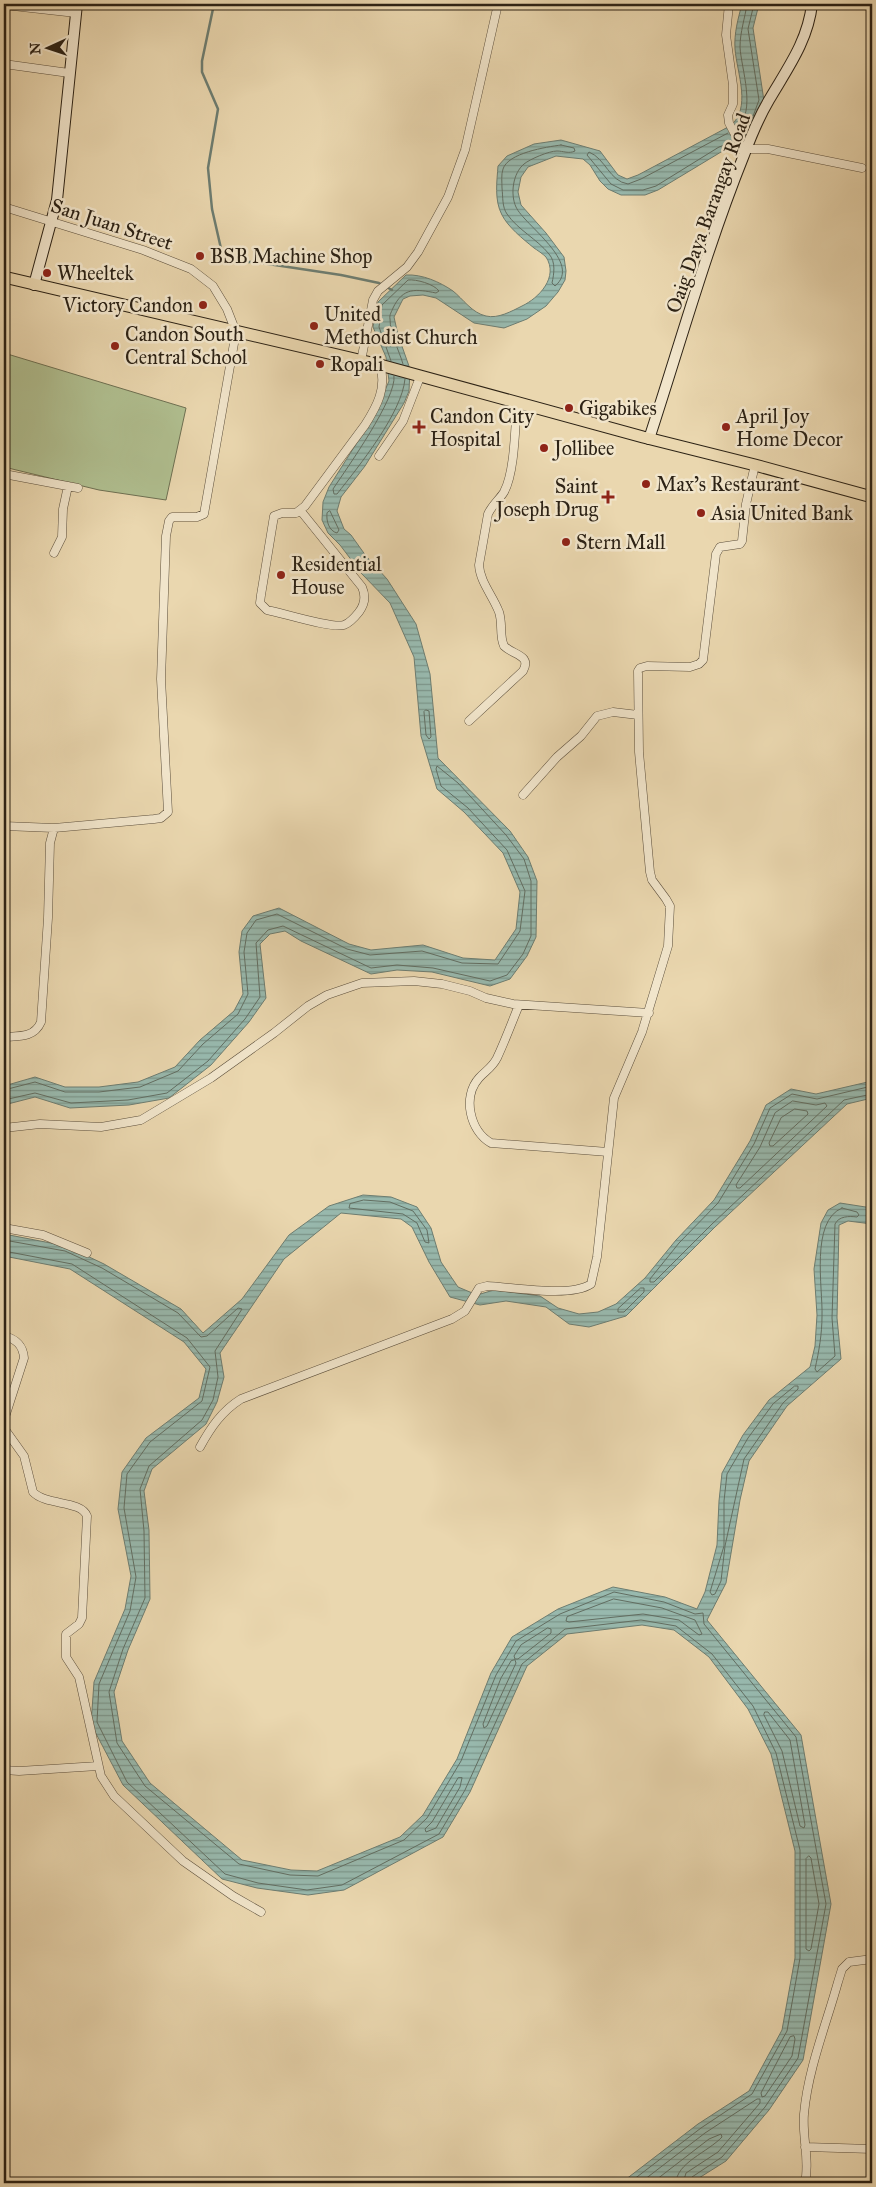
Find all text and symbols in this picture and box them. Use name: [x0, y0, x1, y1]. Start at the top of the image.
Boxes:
north arrow: [22, 22, 72, 72]
text: N: [27, 42, 44, 55]
street label: Oaig Daya Barangay Road: [661, 110, 756, 317]
street label: San Juan Street: [48, 193, 176, 256]
place label: BSB Machine Shop: [210, 244, 373, 268]
marker: BSB Machine Shop: [194, 250, 206, 262]
place label: Wheeltek: [57, 261, 135, 285]
marker: Wheeltek: [41, 267, 53, 279]
place label: Victory Candon: [62, 293, 193, 317]
marker: Victory Candon: [197, 299, 209, 311]
place label: United Methodist Church: [324, 302, 478, 349]
marker: United Methodist Church: [308, 320, 320, 332]
place label: Candon South Central School: [125, 322, 248, 369]
marker: Candon South Central School: [109, 340, 121, 352]
place label: Ropali: [330, 352, 384, 376]
marker: Ropali: [314, 358, 326, 370]
place label: Gigabikes: [579, 396, 657, 421]
marker: Gigabikes: [563, 402, 575, 414]
place label: Candon City Hospital: [430, 404, 534, 451]
place label: April Joy Home Decor: [735, 404, 843, 451]
marker: Candon City Hospital: [412, 420, 426, 434]
marker: April Joy Home Decor: [720, 421, 732, 433]
place label: Jollibee: [552, 436, 614, 461]
marker: Jollibee: [538, 442, 550, 454]
place label: Max's Restaurant: [656, 472, 800, 496]
place label: Saint Joseph Drug: [494, 474, 599, 522]
marker: Max's Restaurant: [640, 478, 652, 490]
marker: Saint Joseph Drug: [602, 491, 614, 503]
place label: Asia United Bank: [710, 501, 854, 525]
marker: Asia United Bank: [695, 507, 707, 519]
place label: Stern Mall: [576, 530, 666, 554]
marker: Stern Mall: [560, 536, 572, 548]
place label: Residential House: [291, 552, 382, 599]
marker: Residential House: [275, 569, 287, 581]

